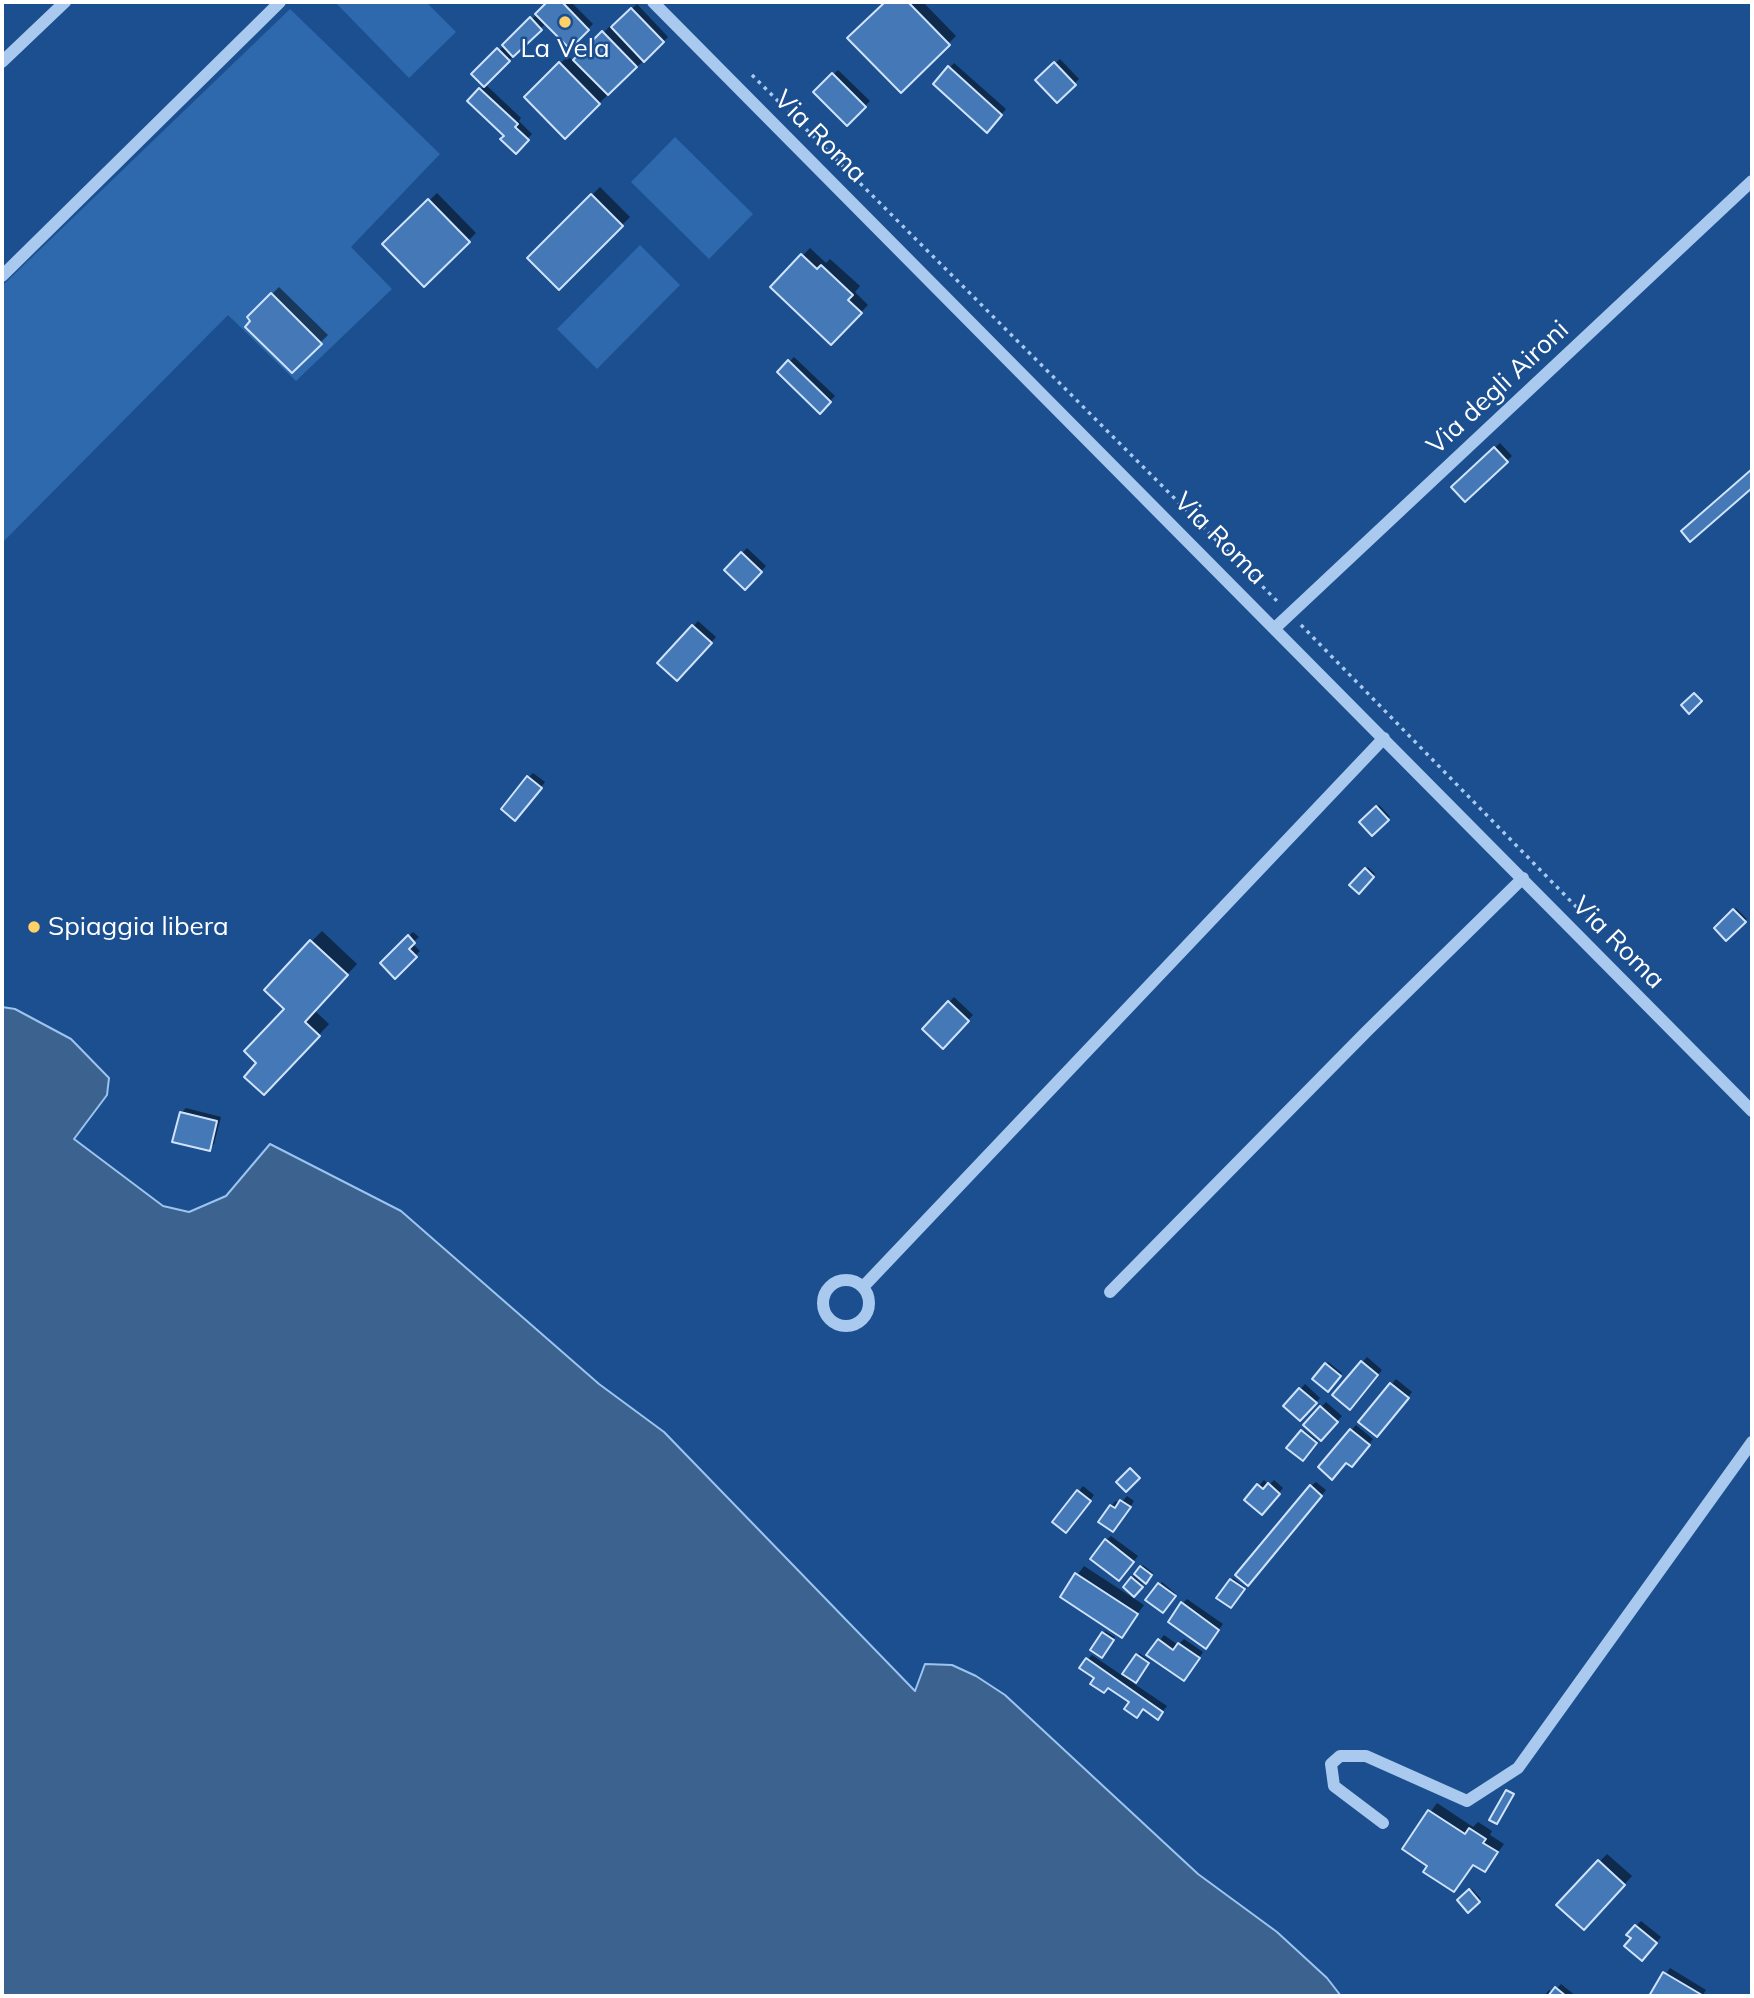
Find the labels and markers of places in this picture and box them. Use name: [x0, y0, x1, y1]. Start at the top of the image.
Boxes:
marker: La Vela: [557, 14, 573, 30]
place label: La Vela: [520, 33, 610, 65]
place label: Spiaggia libera: [48, 911, 229, 943]
marker: Spiaggia libera: [26, 919, 42, 935]

